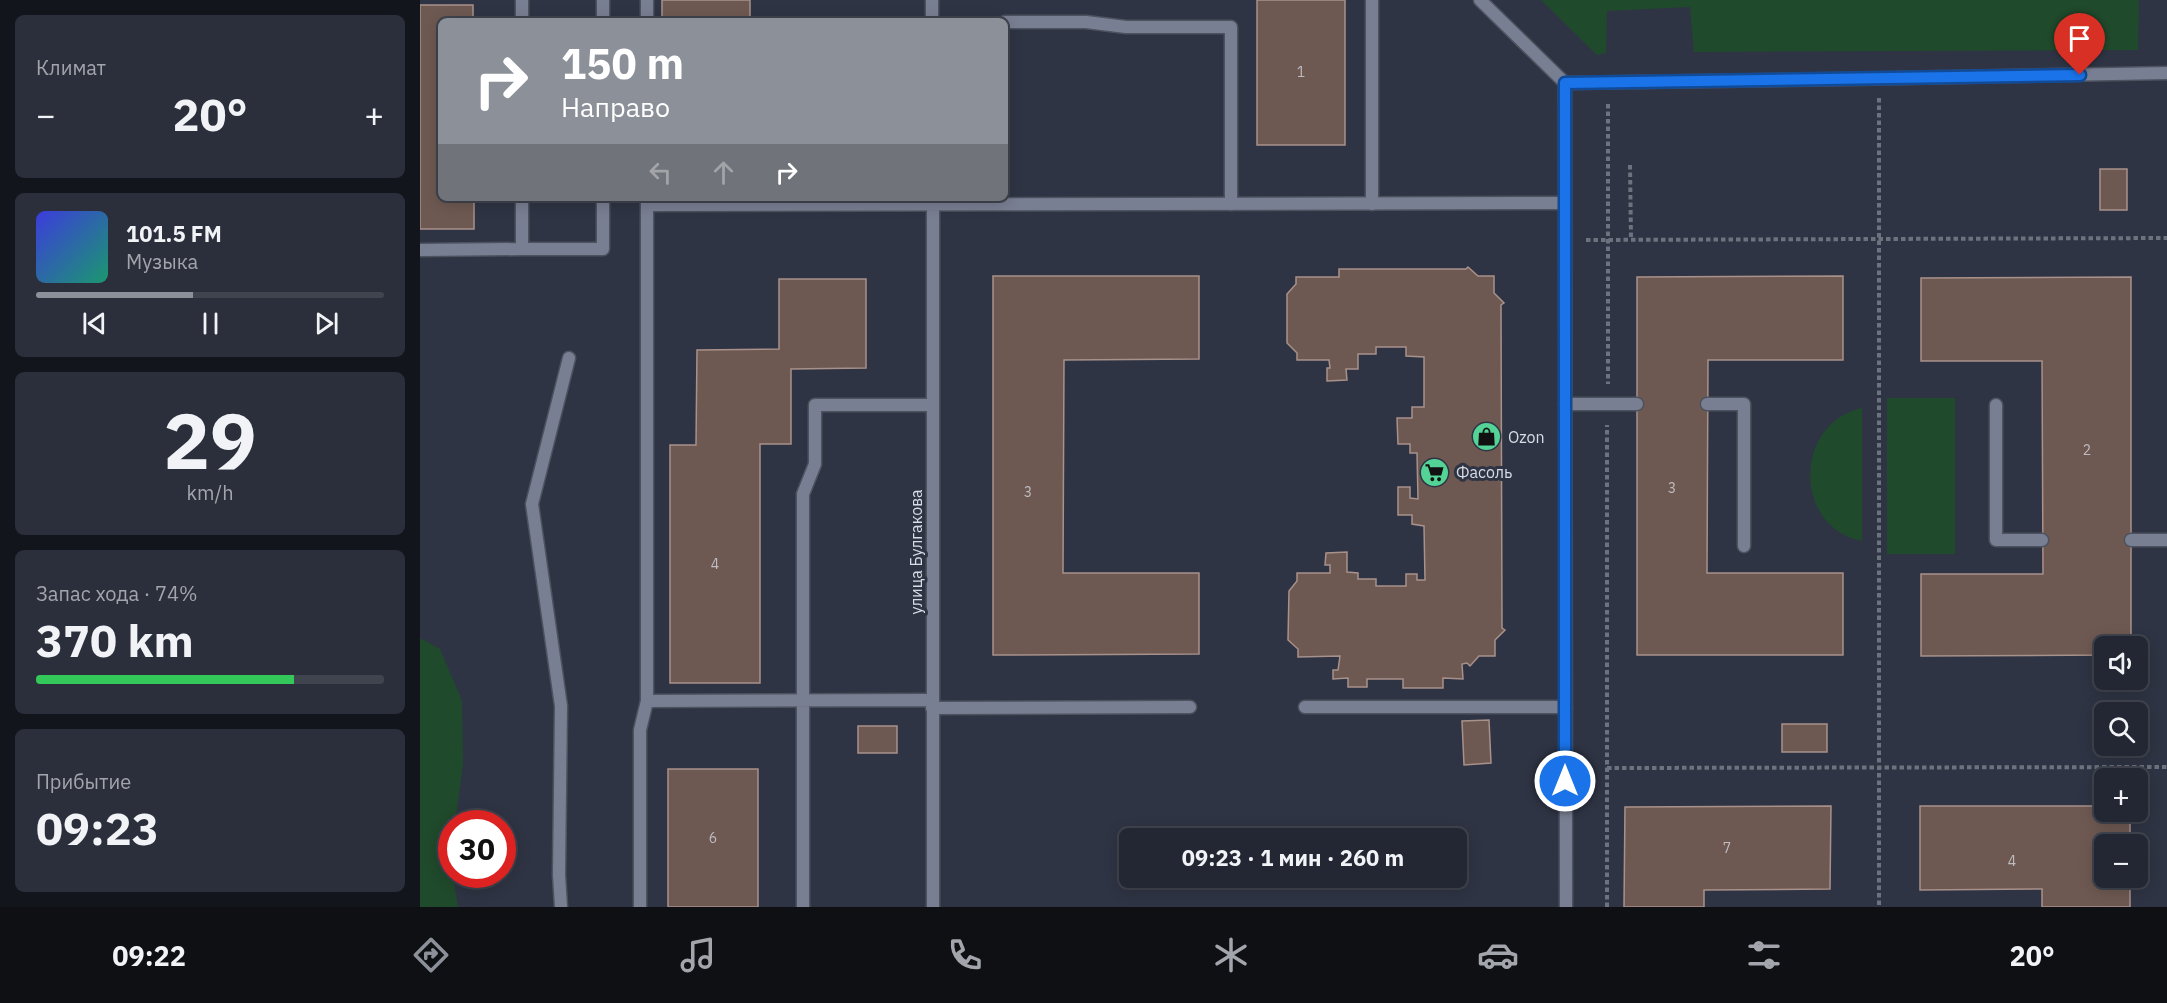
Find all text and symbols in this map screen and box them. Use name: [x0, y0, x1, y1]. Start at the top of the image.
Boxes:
pin: [2054, 13, 2105, 75]
icon: arrive: [2063, 22, 2096, 55]
text: 150 m: [561, 36, 684, 91]
icon: right: [462, 42, 540, 120]
text: Климат: [36, 54, 106, 81]
house number: 1: [1297, 63, 1305, 81]
text: 20°: [172, 85, 248, 143]
text: Направо: [561, 89, 670, 124]
text: −: [36, 93, 56, 136]
text: +: [364, 93, 384, 136]
icon: left: [644, 156, 677, 189]
icon: ahead: [707, 156, 740, 189]
icon: right: [770, 156, 803, 189]
text: 101.5 FM: [126, 219, 222, 248]
text: Музыка: [126, 248, 198, 275]
icon: previous: [78, 307, 111, 340]
icon: pause: [194, 307, 227, 340]
icon: next: [310, 307, 343, 340]
text: 29: [163, 389, 257, 490]
shop icon: Ozon: [1471, 421, 1503, 453]
place label: Ozon: [1508, 427, 1545, 447]
house number: 2: [2083, 441, 2091, 459]
supermarket icon: Фасоль: [1419, 456, 1451, 488]
place label: Фасоль: [1456, 462, 1512, 482]
text: km/h: [186, 479, 234, 506]
house number: 3: [1668, 479, 1676, 497]
house number: 3: [1024, 483, 1032, 501]
street label: улица Булгакова: [906, 489, 926, 615]
house number: 4: [711, 555, 719, 573]
text: Запас хода · 74%: [36, 580, 198, 607]
text: 370 km: [36, 611, 194, 669]
map controls: [2094, 636, 2148, 888]
button: sound: [2094, 636, 2148, 690]
button: search: [2094, 702, 2148, 756]
position arrow: [1533, 749, 1597, 813]
text: Прибытие: [36, 768, 131, 795]
button: +: [2094, 768, 2148, 822]
text: 09:23: [36, 799, 159, 857]
speed limit sign: 30: [438, 810, 516, 888]
house number: 6: [709, 829, 717, 847]
button: −: [2094, 834, 2148, 888]
house number: 7: [1723, 839, 1731, 857]
text: 09:23 · 1 мин · 260 m: [1182, 843, 1404, 872]
house number: 4: [2008, 852, 2016, 870]
icon: directions: [410, 934, 452, 976]
icon: music: [677, 934, 719, 976]
icon: phone: [944, 934, 986, 976]
icon: climate: [1210, 934, 1252, 976]
icon: car: [1477, 934, 1519, 976]
icon: filters: [1743, 934, 1785, 976]
text: 09:22: [112, 938, 186, 973]
text: 20°: [2010, 938, 2055, 973]

